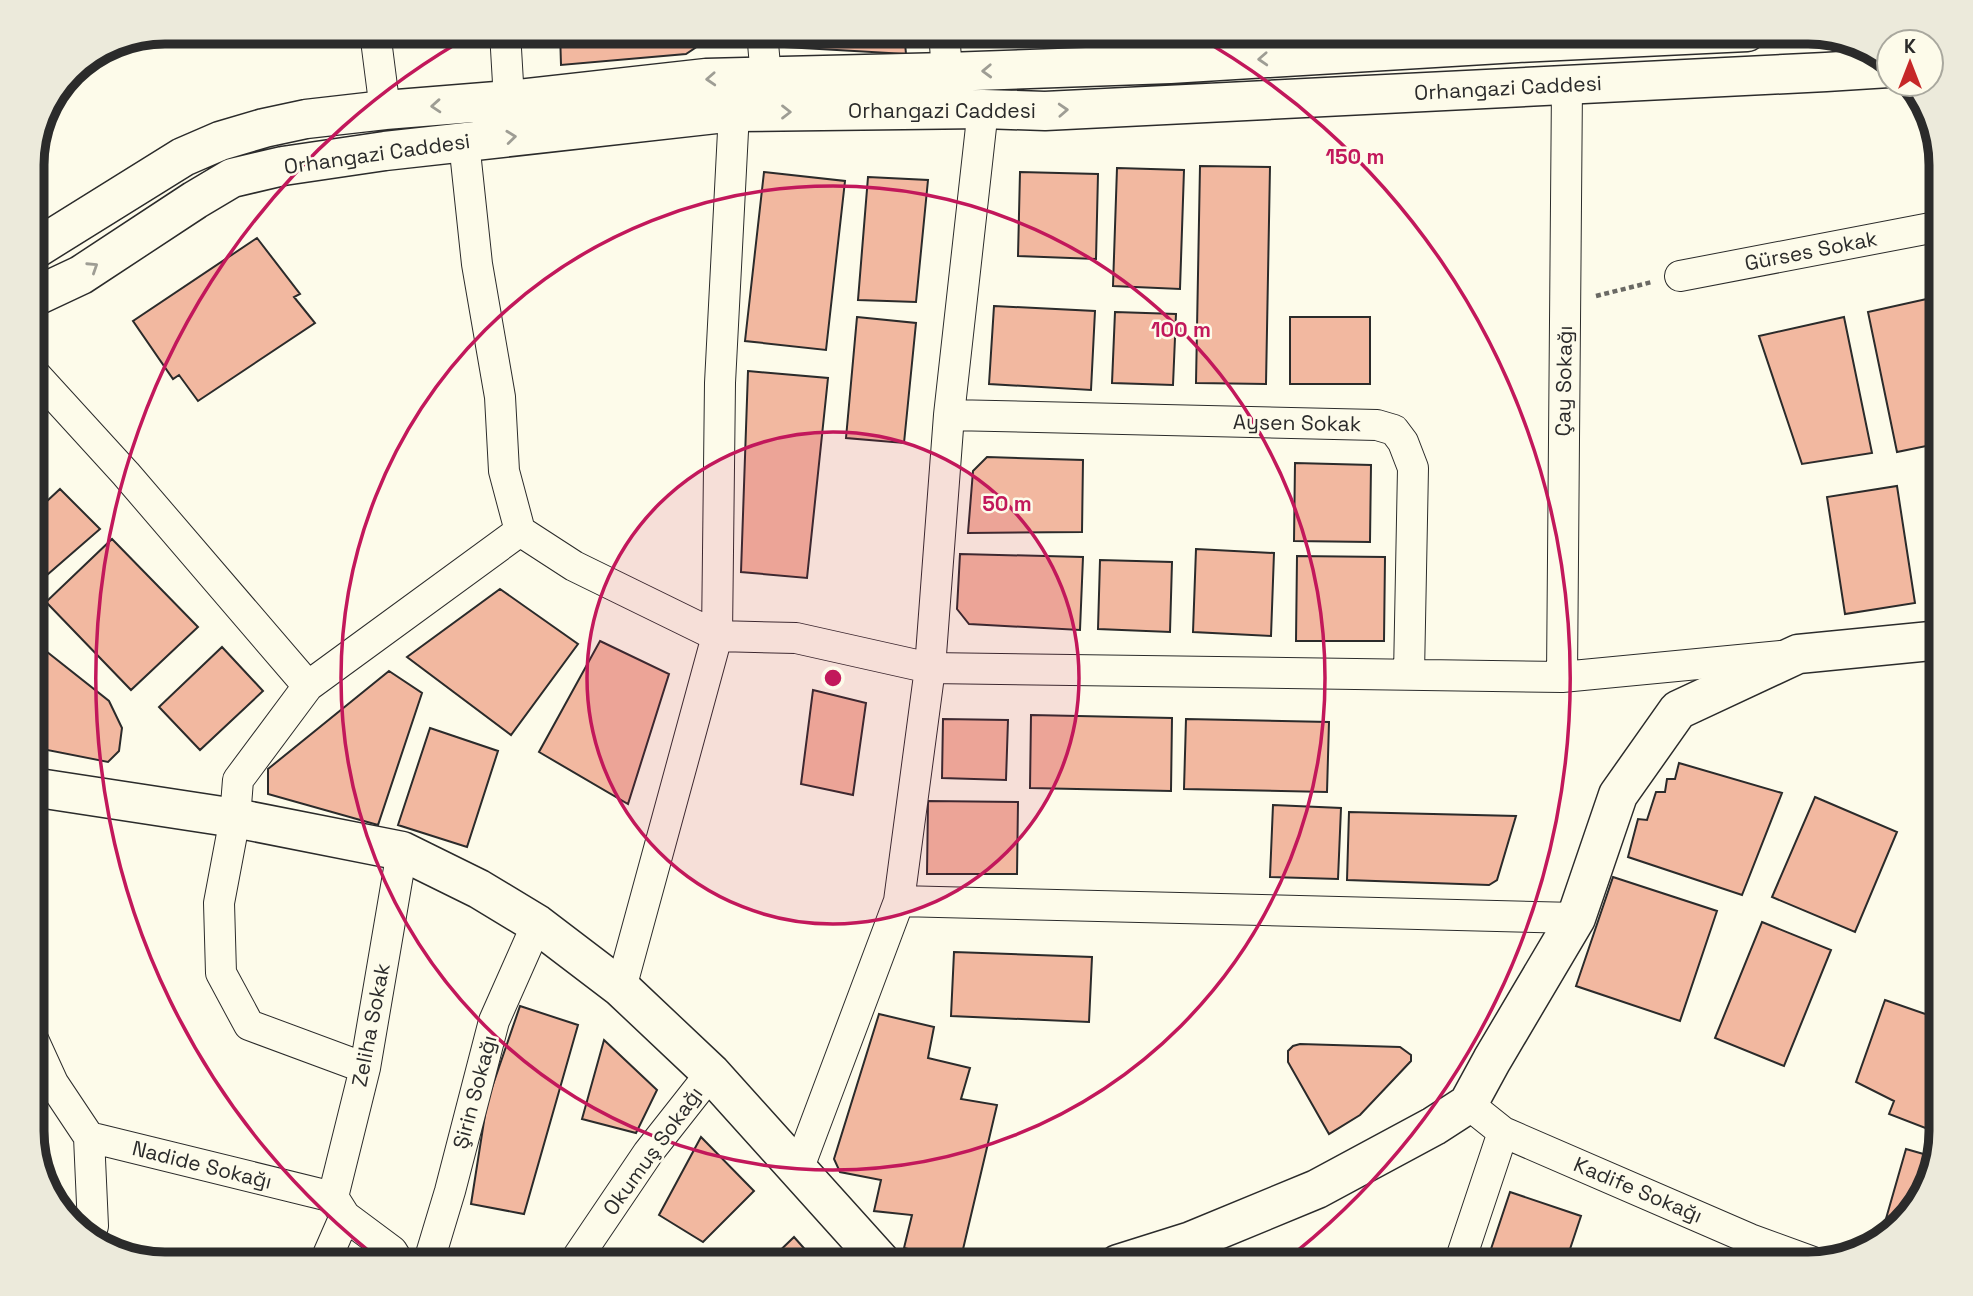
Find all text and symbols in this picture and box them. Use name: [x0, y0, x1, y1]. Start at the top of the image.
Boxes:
north arrow: [1875, 28, 1945, 98]
text: K: [1904, 34, 1916, 59]
one-way arrow: [1258, 51, 1269, 66]
one-way arrow: [982, 63, 993, 78]
street label: Orhangazi Caddesi: [1413, 69, 1602, 106]
one-way arrow: [705, 71, 716, 86]
street label: Orhangazi Caddesi: [848, 97, 1036, 124]
one-way arrow: [430, 98, 441, 113]
one-way arrow: [1057, 102, 1068, 117]
one-way arrow: [781, 104, 792, 120]
street label: Orhangazi Caddesi: [282, 127, 472, 180]
one-way arrow: [505, 129, 517, 144]
text: 150 m: [1326, 143, 1384, 170]
street label: Gürses Sokak: [1742, 224, 1880, 277]
one-way arrow: [85, 263, 98, 276]
text: 100 m: [1151, 316, 1211, 343]
street label: Çay Sokağı: [1549, 325, 1578, 437]
street label: Aysen Sokak: [1233, 408, 1361, 437]
text: 50 m: [982, 490, 1032, 517]
centre of rings: [821, 666, 845, 690]
street label: Zeliha Sokak: [345, 961, 396, 1089]
street label: Şirin Sokağı: [446, 1032, 503, 1152]
street label: Okumuş Sokağı: [597, 1081, 708, 1220]
street label: Nadide Sokağı: [129, 1134, 275, 1195]
street label: Kadife Sokağı: [1570, 1150, 1707, 1229]

